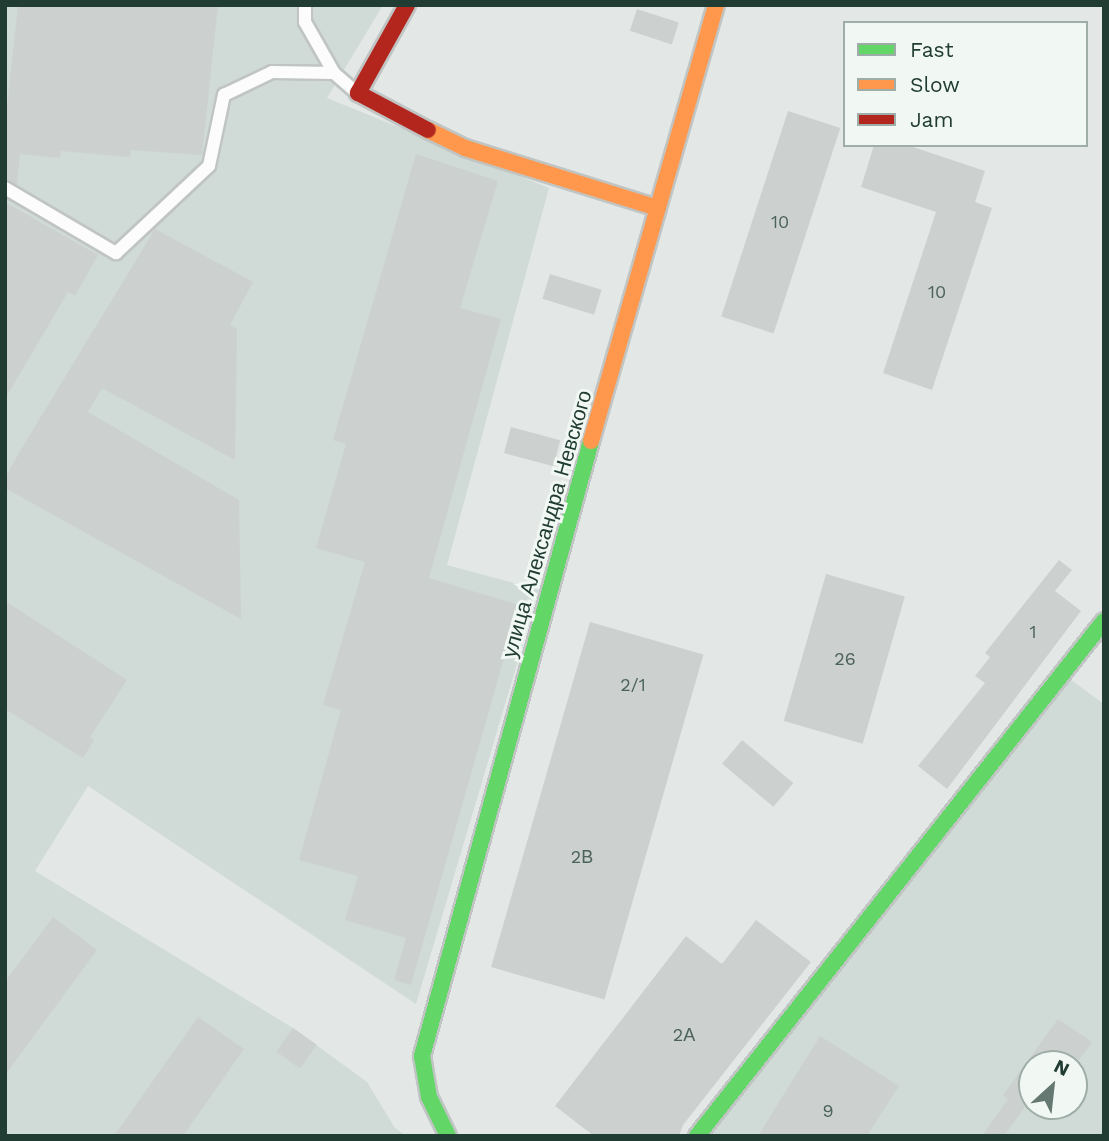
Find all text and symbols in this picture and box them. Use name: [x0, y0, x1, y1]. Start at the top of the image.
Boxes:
legend: [843, 21, 1088, 147]
text: Fast: [910, 37, 954, 62]
text: Slow: [910, 72, 960, 97]
text: Jam: [910, 107, 953, 132]
house number: 10: [771, 211, 789, 233]
house number: 10: [928, 281, 946, 303]
street label: улица Александра Невского: [497, 387, 597, 661]
house number: 1: [1029, 621, 1037, 643]
house number: 26: [834, 648, 856, 670]
house number: 2/1: [620, 674, 646, 696]
house number: 2В: [571, 846, 593, 868]
house number: 2А: [673, 1024, 695, 1046]
north arrow: [1018, 1050, 1088, 1120]
text: N: [1050, 1054, 1073, 1081]
house number: 9: [822, 1100, 834, 1122]

